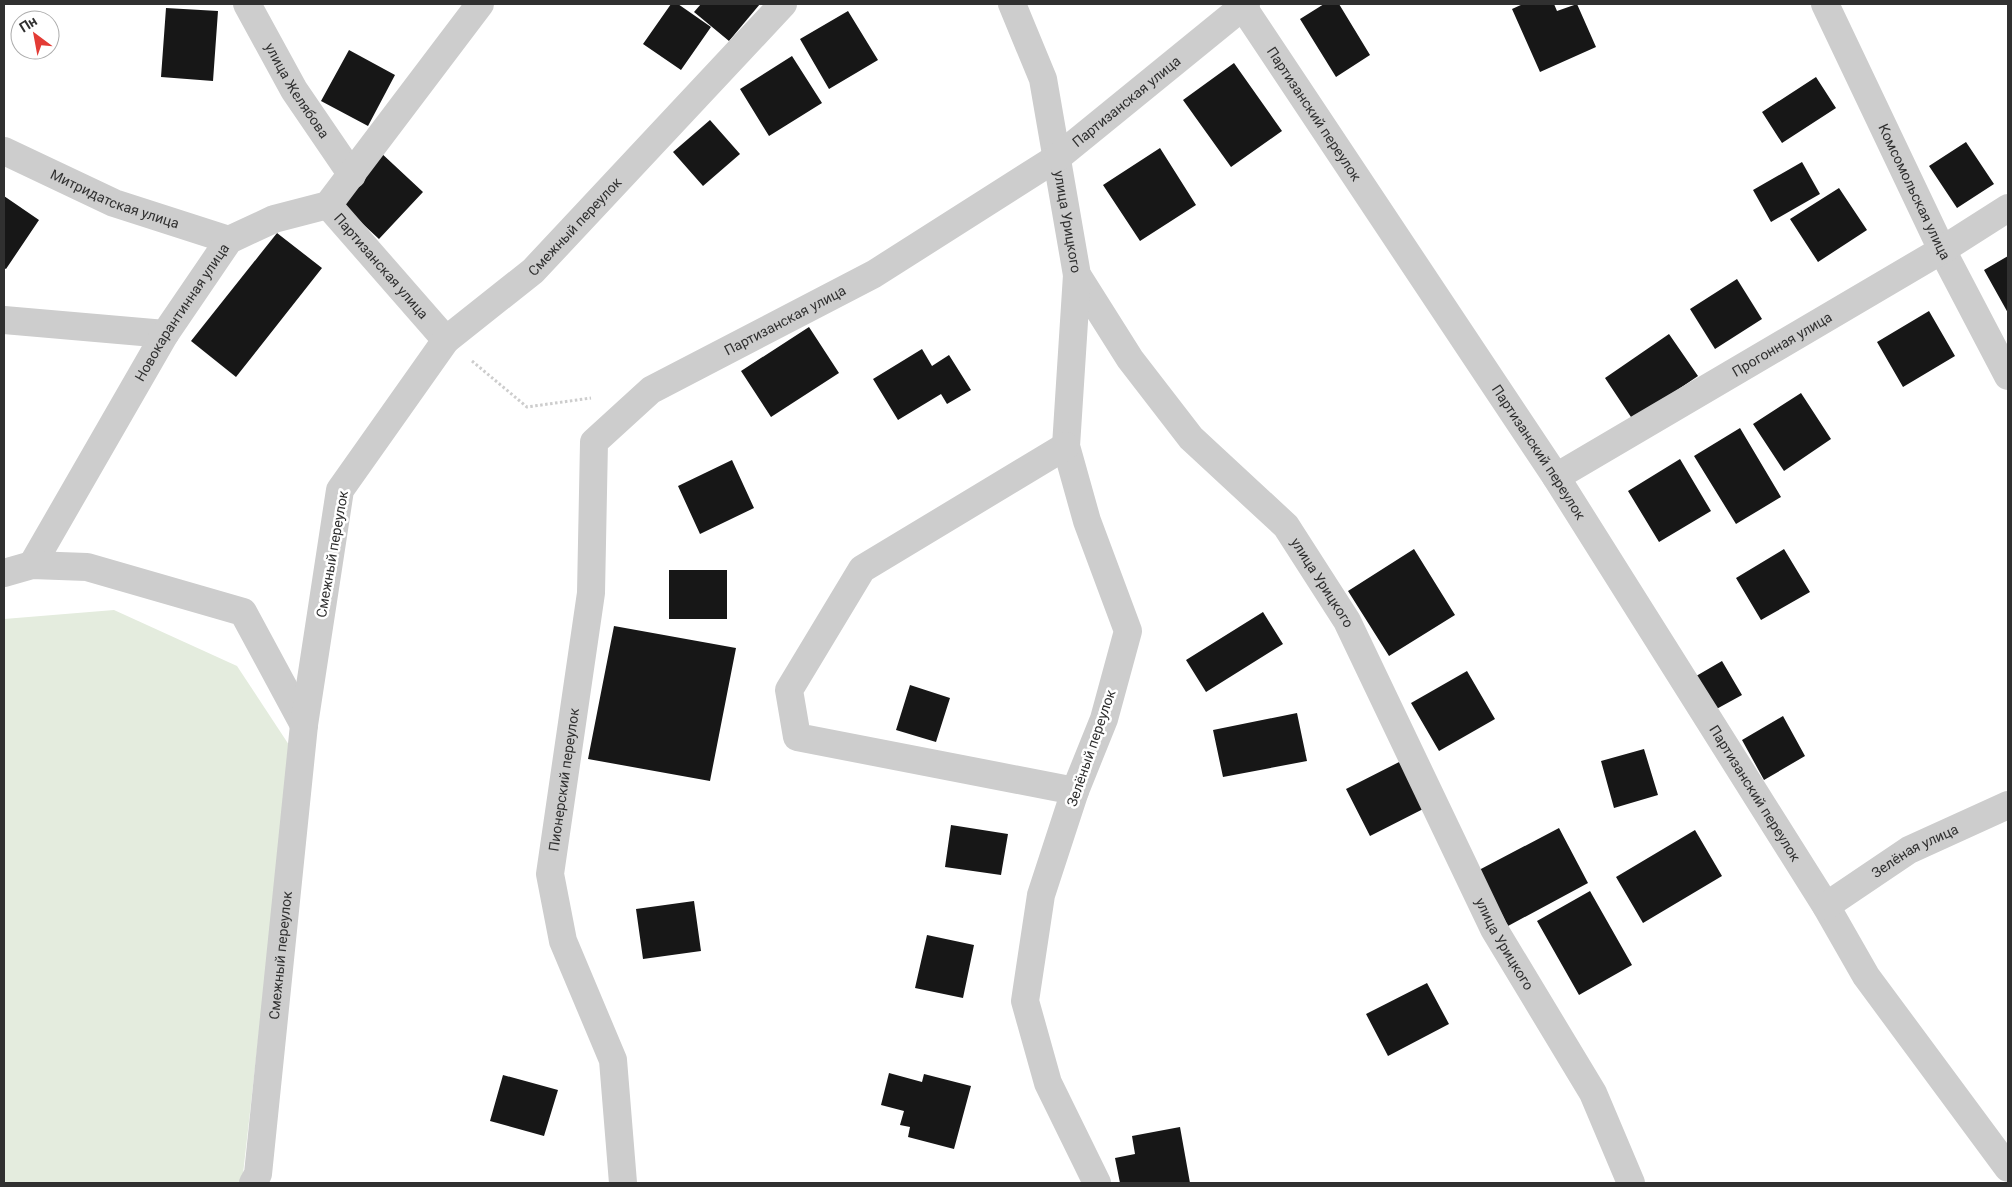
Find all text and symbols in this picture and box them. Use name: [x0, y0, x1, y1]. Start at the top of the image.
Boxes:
north arrow: [10, 10, 60, 60]
text: Пн: [16, 12, 40, 35]
street label: улица Желябова: [262, 40, 332, 141]
street label: Партизанский переулок: [1264, 44, 1365, 184]
street label: Партизанская улица: [1069, 53, 1184, 150]
street label: Комсомольская улица: [1875, 121, 1954, 262]
street label: Митридатская улица: [48, 166, 181, 231]
street label: улица Урицкого: [1051, 169, 1084, 274]
street label: Смежный переулок: [525, 174, 625, 279]
street label: Партизанская улица: [331, 210, 432, 322]
street label: Новокарантинная улица: [132, 240, 232, 384]
street label: Партизанская улица: [722, 282, 849, 358]
street label: Прогонная улица: [1729, 309, 1835, 380]
street label: Партизанский переулок: [1489, 382, 1589, 523]
street label: Смежный переулок: [313, 489, 351, 619]
street label: улица Урицкого: [1288, 535, 1357, 630]
street label: Зелёный переулок: [1064, 687, 1119, 808]
street label: Пионерский переулок: [545, 707, 582, 853]
street label: Партизанский переулок: [1706, 722, 1804, 865]
street label: Зелёная улица: [1869, 821, 1961, 881]
street label: Смежный переулок: [266, 890, 295, 1020]
street label: улица Урицкого: [1472, 895, 1537, 993]

